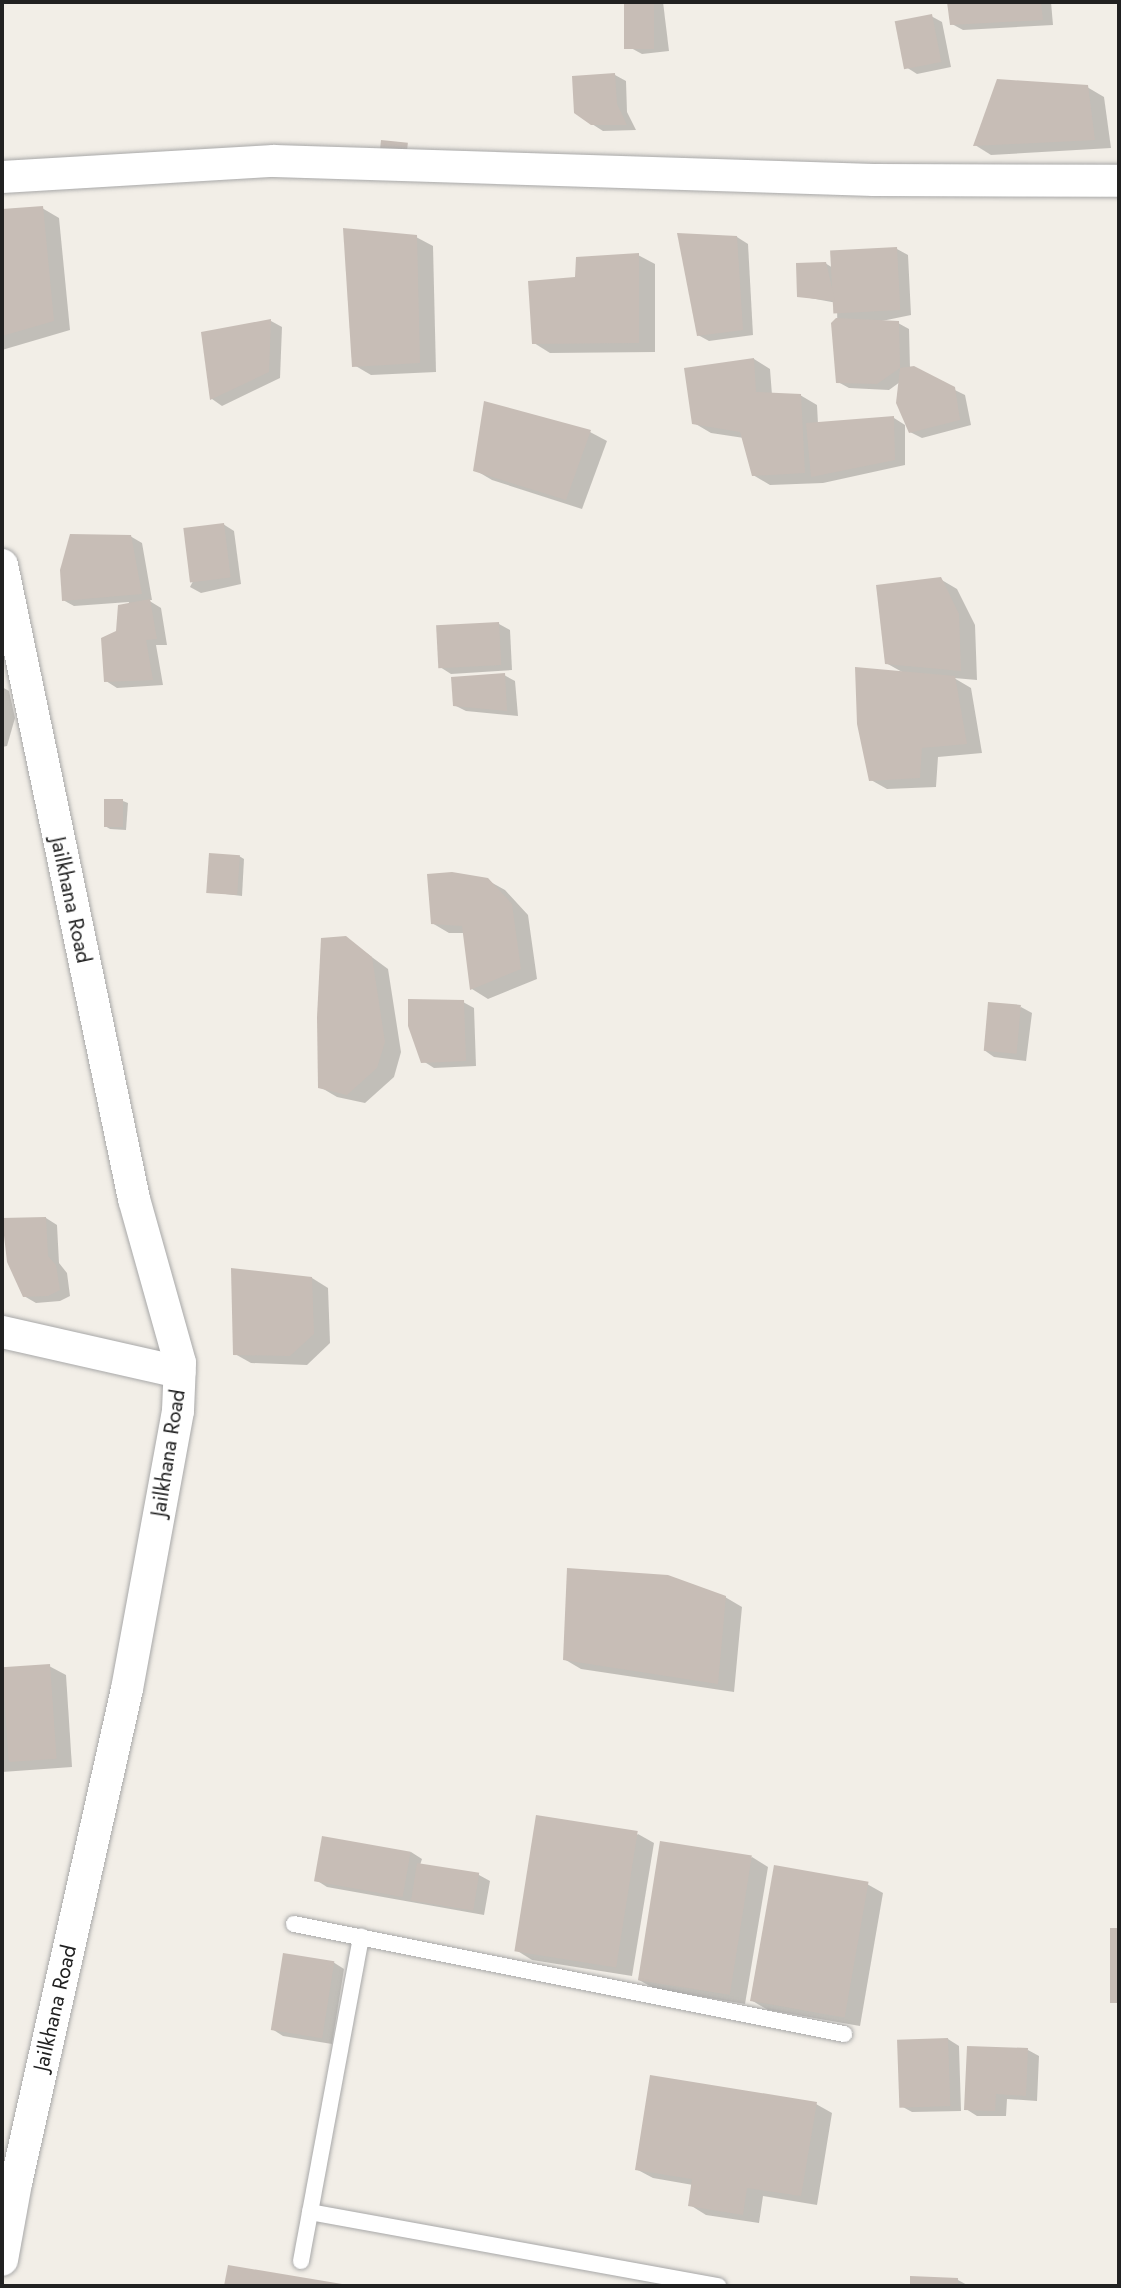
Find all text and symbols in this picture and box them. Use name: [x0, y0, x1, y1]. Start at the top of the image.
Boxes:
street label: Jailkhana Road: [45, 835, 97, 965]
street label: Jailkhana Road: [146, 1388, 190, 1518]
street label: Jailkhana Road: [28, 1943, 82, 2073]

